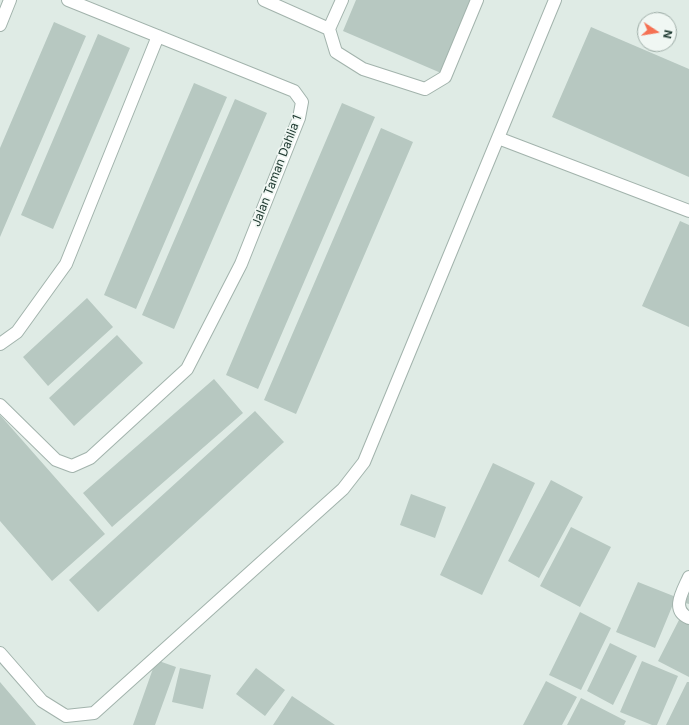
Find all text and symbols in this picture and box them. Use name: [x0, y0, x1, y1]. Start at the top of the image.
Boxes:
north arrow: [637, 12, 677, 52]
text: N: [660, 29, 675, 40]
street label: Jalan Taman Dahlia 1: [249, 113, 305, 229]

